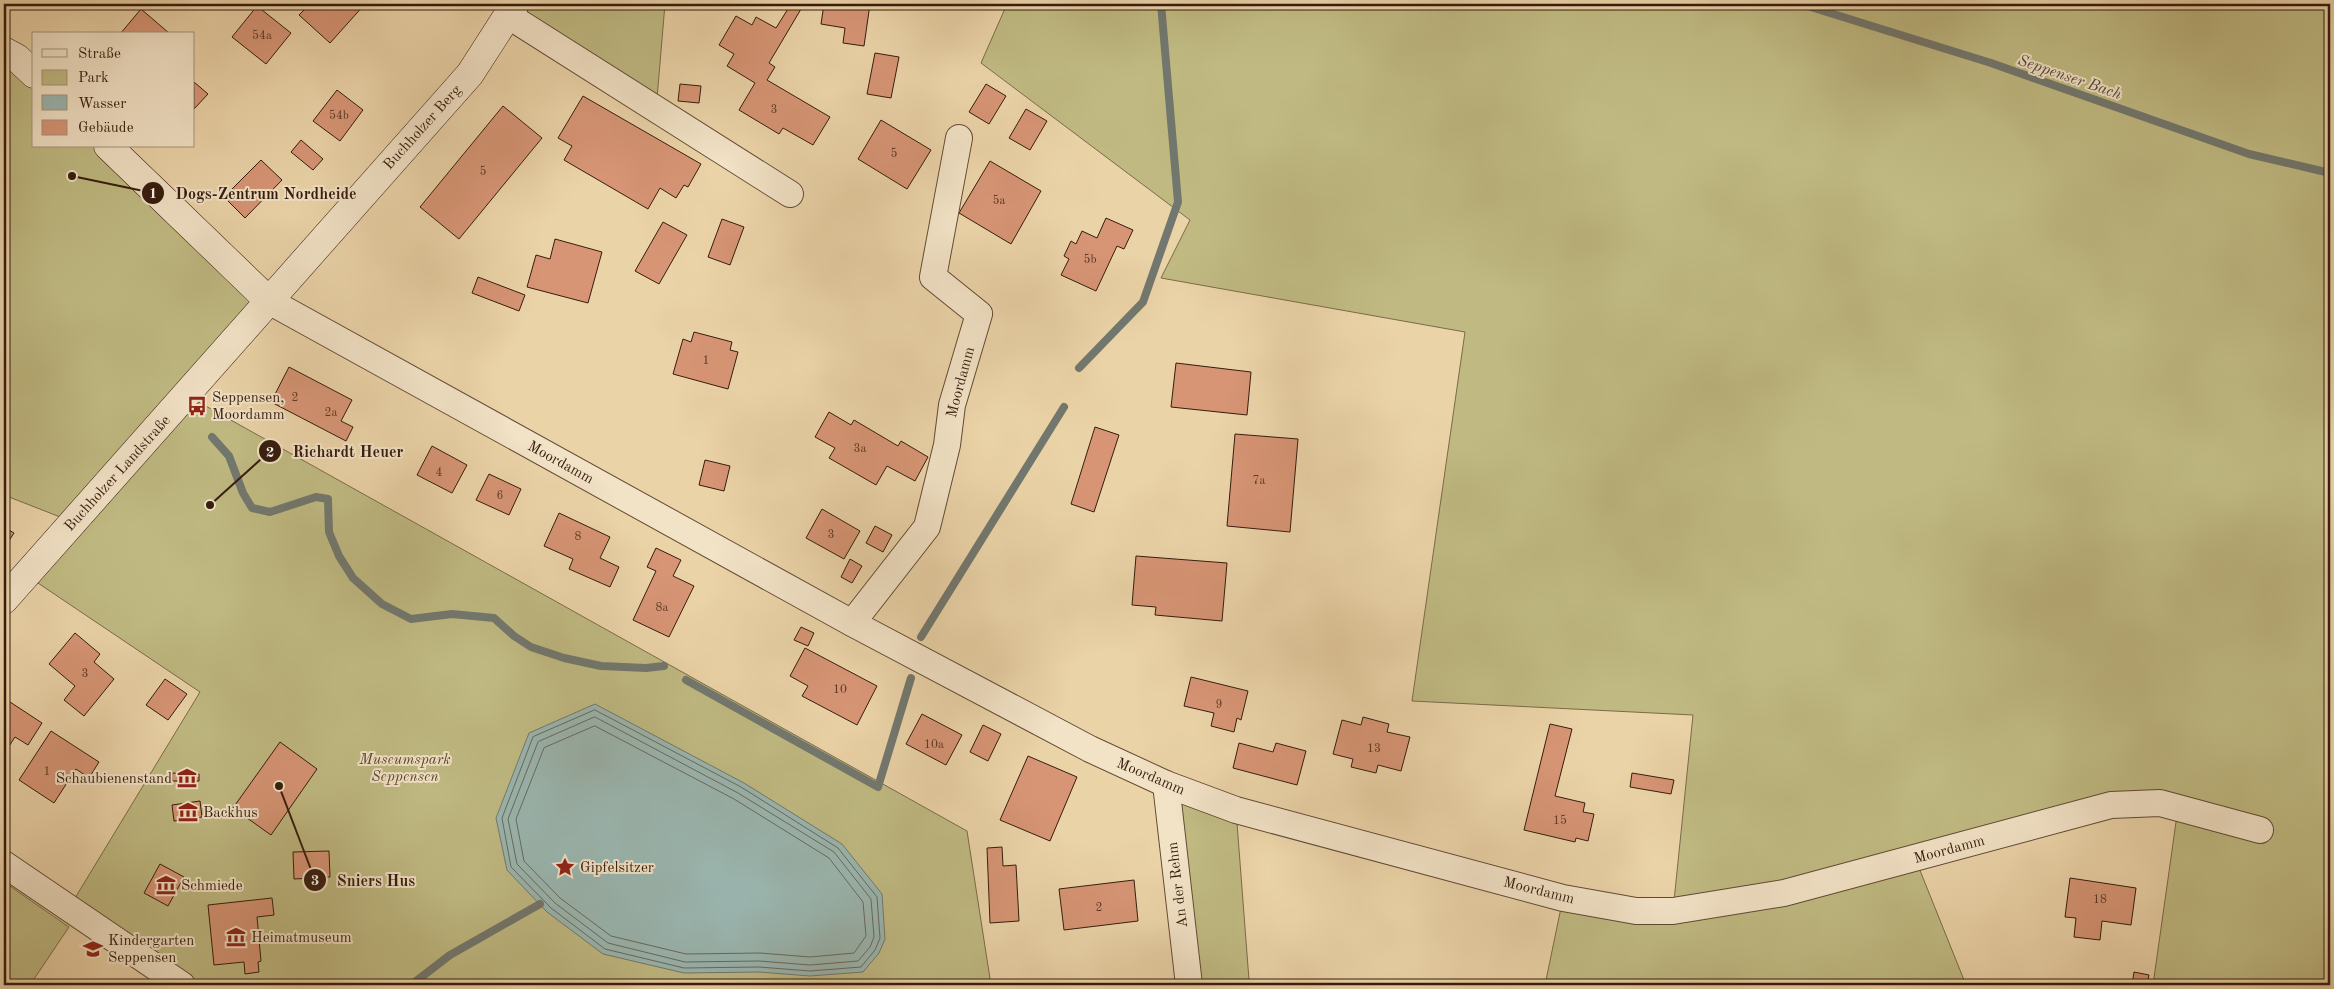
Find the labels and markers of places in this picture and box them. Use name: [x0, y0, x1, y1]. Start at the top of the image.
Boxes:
callout: Dogs-Zentrum Nordheide: [140, 177, 367, 208]
place label: Seppensen, Moordamm: [212, 391, 285, 423]
bus stop icon: Seppensen, Moordamm: [186, 395, 208, 417]
callout: Richardt Heuer: [257, 436, 413, 467]
museum icon: Schaubienenstand: [176, 767, 198, 789]
place label: Schaubienenstand: [56, 772, 172, 787]
museum icon: Backhus: [177, 801, 199, 823]
place label: Backhus: [203, 806, 258, 821]
place icon: Gipfelsitzer: [554, 856, 576, 878]
place label: Gipfelsitzer: [580, 861, 654, 876]
callout: Sniers Hus: [302, 865, 425, 896]
museum icon: Schmiede: [155, 874, 177, 896]
place label: Schmiede: [181, 879, 243, 894]
museum icon: Heimatmuseum: [225, 926, 247, 948]
place label: Heimatmuseum: [251, 931, 352, 946]
place label: Kindergarten Seppensen: [108, 934, 194, 966]
school or university icon: Kindergarten Seppensen: [82, 938, 104, 960]

